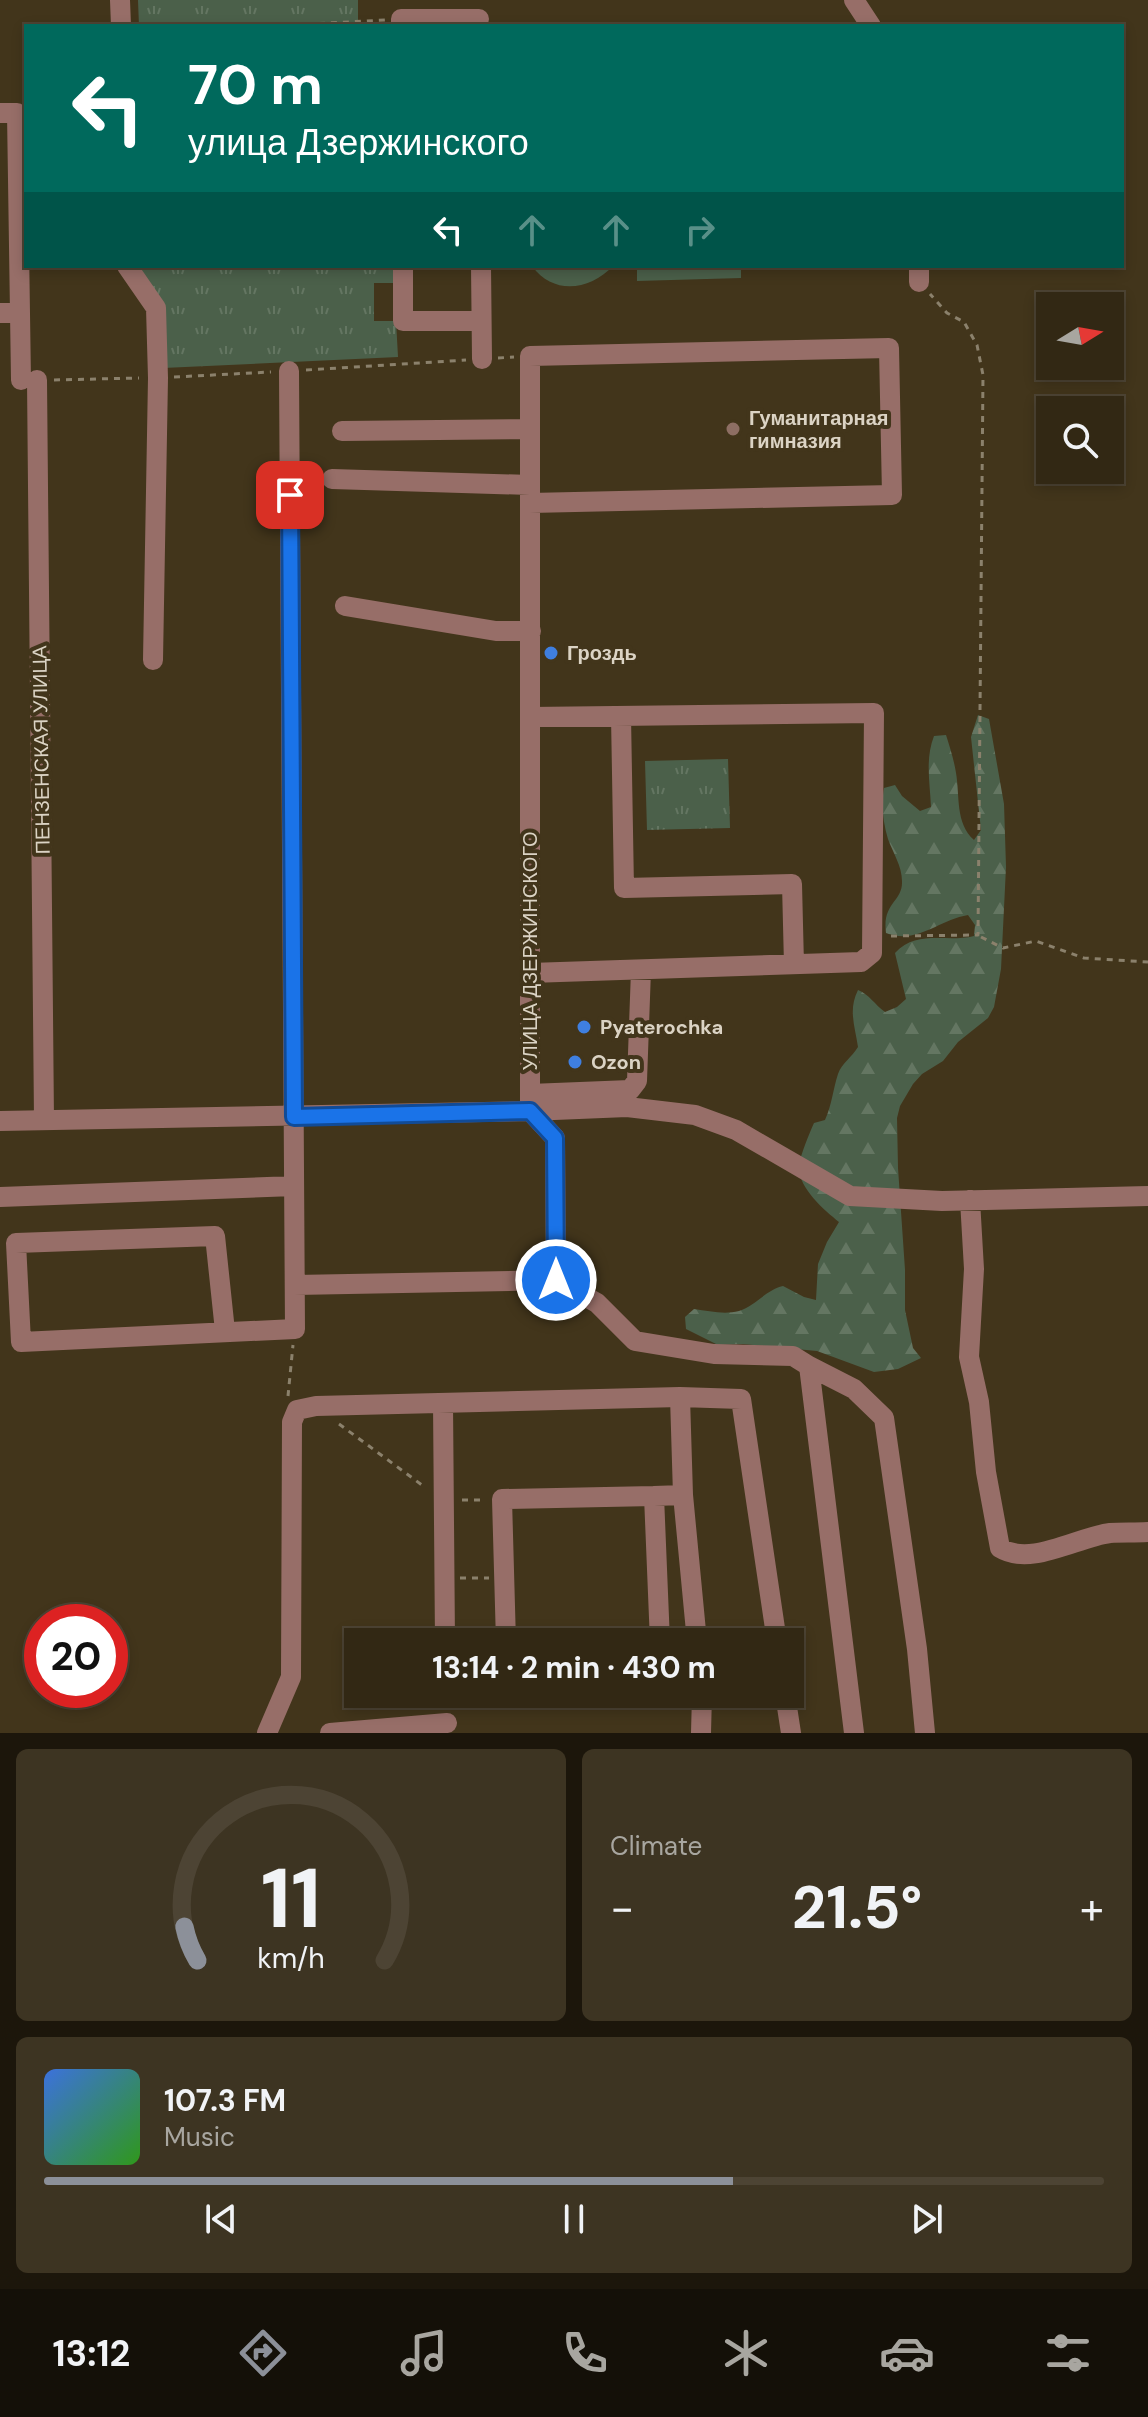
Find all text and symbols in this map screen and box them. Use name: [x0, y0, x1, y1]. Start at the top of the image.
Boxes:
text: 70 m: [188, 48, 323, 121]
icon: left: [56, 56, 160, 160]
text: улица Дзержинского: [188, 119, 529, 166]
icon: left: [426, 208, 470, 252]
icon: ahead: [510, 208, 554, 252]
icon: ahead: [594, 208, 638, 252]
icon: right: [678, 208, 722, 252]
north arrow: [1036, 292, 1124, 380]
map controls: [1036, 292, 1124, 484]
button: search: [1036, 396, 1124, 484]
place label: Гуманитарная гимназия: [749, 405, 888, 454]
marker: Гуманитарная гимназия: [724, 420, 742, 438]
pin: [256, 461, 324, 529]
icon: arrive: [268, 473, 312, 517]
place label: Гроздь: [567, 640, 637, 666]
marker: Гроздь: [542, 644, 560, 662]
street label: ПЕНЗЕНСКАЯ УЛИЦА: [26, 645, 56, 855]
street label: УЛИЦА ДЗЕРЖИНСКОГО: [517, 831, 543, 1071]
place label: Pyaterochka: [600, 1014, 723, 1040]
marker: Pyaterochka: [575, 1018, 593, 1036]
place label: Ozon: [591, 1049, 641, 1075]
marker: Ozon: [566, 1053, 584, 1071]
position arrow: [514, 1238, 598, 1322]
speed limit sign: 20: [24, 1604, 128, 1708]
text: 13:14 · 2 min · 430 m: [432, 1648, 716, 1687]
text: Climate: [610, 1829, 702, 1863]
text: 11: [261, 1844, 321, 1953]
text: 21.5°: [792, 1868, 922, 1947]
text: −: [610, 1879, 634, 1937]
text: +: [1080, 1879, 1104, 1937]
text: km/h: [257, 1940, 325, 1977]
text: 107.3 FM: [164, 2081, 286, 2120]
text: Music: [164, 2120, 235, 2154]
icon: previous: [199, 2197, 243, 2241]
icon: pause: [552, 2197, 596, 2241]
icon: next: [905, 2197, 949, 2241]
icon: directions: [235, 2325, 291, 2381]
icon: music: [396, 2325, 452, 2381]
icon: phone: [557, 2325, 613, 2381]
icon: climate: [718, 2325, 774, 2381]
icon: car: [879, 2325, 935, 2381]
icon: filters: [1040, 2325, 1096, 2381]
text: 13:12: [52, 2330, 130, 2377]

